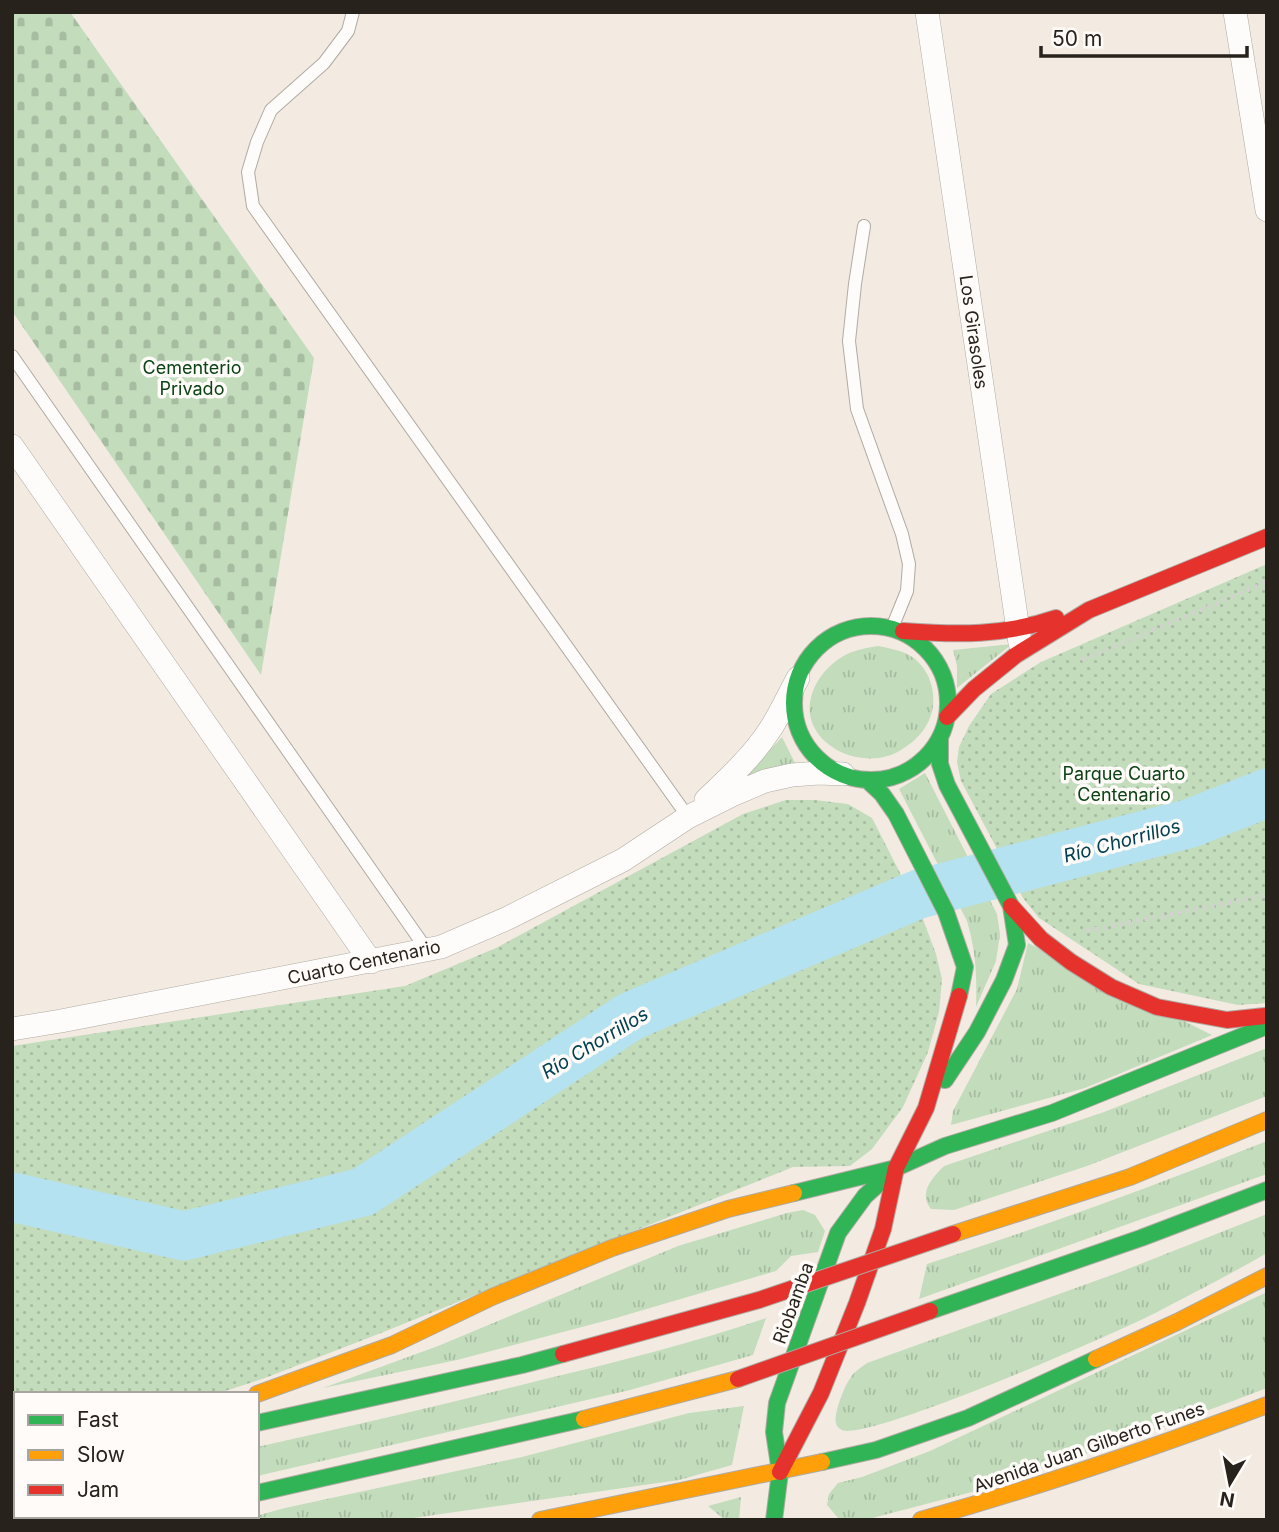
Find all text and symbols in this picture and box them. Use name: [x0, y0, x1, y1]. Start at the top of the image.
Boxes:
scale bar: [1041, 14, 1248, 58]
text: 50 m: [1052, 26, 1102, 51]
street label: Los Girasoles: [956, 274, 992, 390]
park label: Cementerio Privado: [143, 357, 241, 399]
park label: Parque Cuarto Centenario: [1063, 763, 1185, 805]
water label: Río Chorrillos: [1061, 814, 1183, 868]
street label: Cuarto Centenario: [286, 936, 442, 988]
water label: Río Chorrillos: [538, 1002, 652, 1084]
street label: Riobamba: [769, 1259, 817, 1347]
legend: [14, 1392, 259, 1518]
street label: Avenida Juan Gilberto Funes: [971, 1398, 1207, 1496]
text: Fast: [77, 1407, 119, 1432]
text: Slow: [77, 1442, 125, 1467]
north arrow: [1195, 1448, 1265, 1518]
text: Jam: [77, 1477, 119, 1502]
text: N: [1218, 1487, 1236, 1512]

